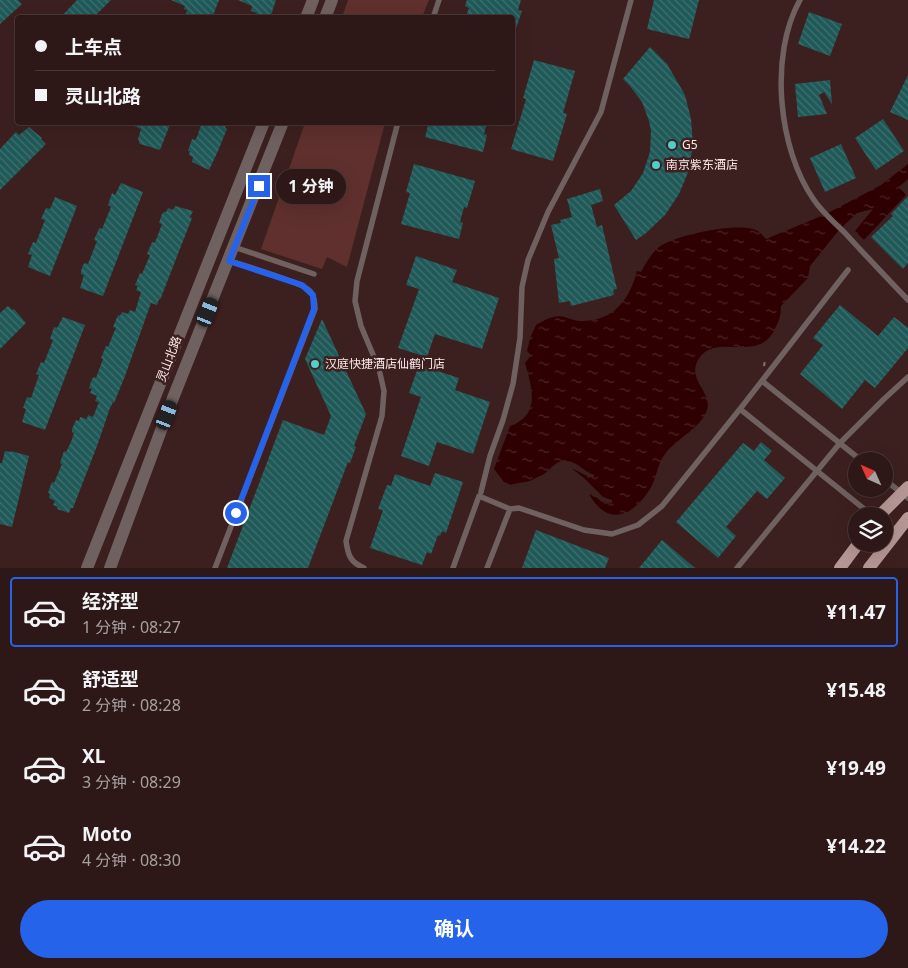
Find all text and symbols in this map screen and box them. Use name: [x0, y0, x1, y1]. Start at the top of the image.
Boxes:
text: 上车点: [65, 34, 122, 60]
text: 灵山北路: [65, 83, 141, 109]
place label: G5: [682, 136, 698, 153]
marker: G5: [666, 139, 678, 151]
place label: 南京紫东酒店: [666, 156, 738, 173]
marker: 南京紫东酒店: [650, 159, 662, 171]
callout: 1 分钟: [276, 168, 346, 204]
route end: [248, 175, 270, 197]
text: 1 分钟: [288, 175, 334, 197]
car: [195, 295, 220, 329]
street label: 灵山北路: [152, 333, 185, 384]
place label: 汉庭快捷酒店仙鹤门店: [325, 355, 445, 372]
marker: 汉庭快捷酒店仙鹤门店: [309, 358, 321, 370]
car: [154, 398, 179, 432]
north arrow: [848, 452, 892, 498]
map controls: [848, 452, 893, 552]
route start: [225, 502, 247, 524]
button: layers: [848, 507, 893, 552]
text: 经济型: [82, 588, 139, 614]
icon: car: [22, 590, 67, 635]
text: ¥11.47: [826, 599, 886, 625]
text: 1 分钟 · 08:27: [82, 616, 181, 638]
text: 舒适型: [82, 666, 139, 692]
icon: car: [22, 668, 67, 713]
text: ¥15.48: [826, 677, 886, 703]
text: 2 分钟 · 08:28: [82, 694, 181, 716]
text: XL: [82, 743, 105, 769]
icon: car: [22, 746, 67, 791]
text: ¥19.49: [826, 755, 886, 781]
text: 3 分钟 · 08:29: [82, 771, 181, 793]
text: Moto: [82, 821, 132, 847]
icon: car: [22, 824, 67, 869]
text: ¥14.22: [826, 833, 886, 859]
text: 4 分钟 · 08:30: [82, 849, 181, 871]
button: 确认: [20, 900, 888, 958]

